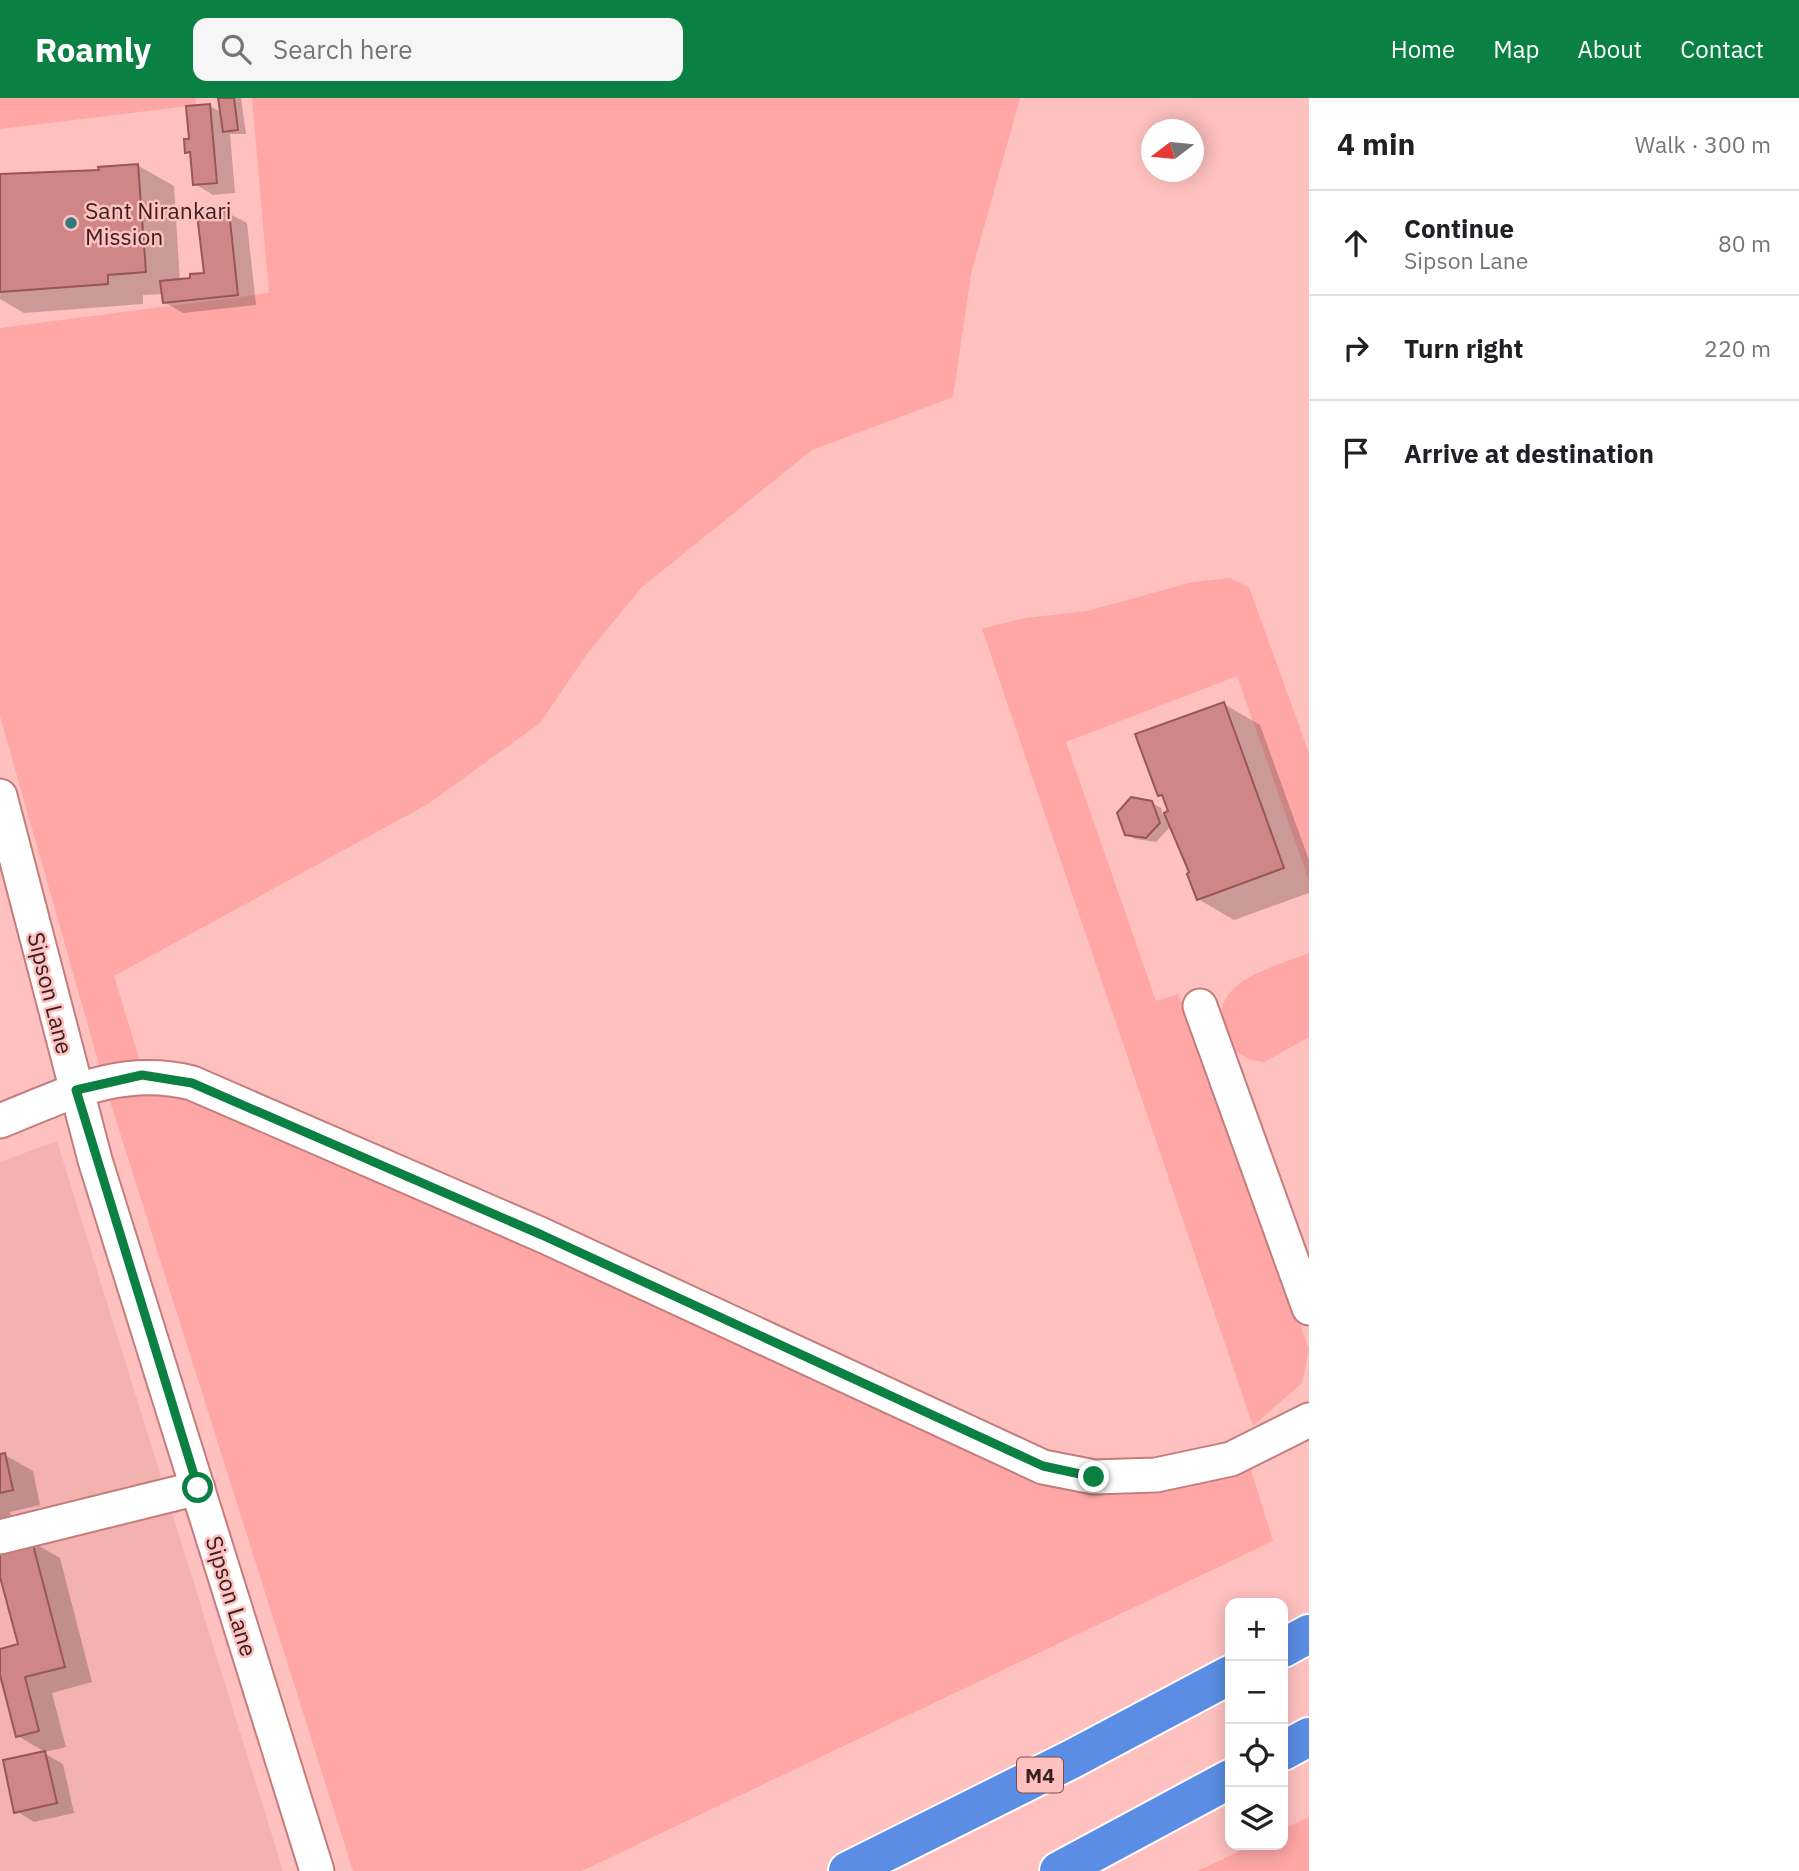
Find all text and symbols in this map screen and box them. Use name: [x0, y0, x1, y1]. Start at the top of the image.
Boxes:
search box: [193, 18, 683, 81]
text: Roamly: [35, 28, 151, 71]
icon: search: [217, 30, 255, 68]
text: Search here: [273, 32, 412, 66]
text: Home: [1391, 33, 1455, 65]
text: Map: [1493, 33, 1539, 65]
text: About: [1577, 33, 1642, 65]
text: Contact: [1680, 33, 1764, 65]
north arrow: [1141, 119, 1204, 182]
text: 4 min: [1337, 124, 1415, 163]
text: Walk · 300 m: [1635, 129, 1771, 159]
place label: Sant Nirankari Mission: [85, 195, 231, 251]
text: Continue: [1404, 211, 1514, 245]
marker: Sant Nirankari Mission: [63, 215, 79, 231]
icon: ahead: [1337, 224, 1375, 262]
text: 80 m: [1718, 228, 1771, 258]
text: Sipson Lane: [1404, 245, 1529, 275]
icon: right: [1337, 329, 1375, 367]
text: Turn right: [1404, 331, 1523, 365]
text: 220 m: [1704, 333, 1771, 363]
icon: arrive: [1337, 434, 1375, 472]
text: Arrive at destination: [1404, 436, 1654, 470]
street label: Sipson Lane: [21, 929, 81, 1057]
route end: [1078, 1461, 1109, 1492]
route start: [182, 1472, 213, 1503]
street label: Sipson Lane: [199, 1532, 265, 1660]
map controls: [1225, 1598, 1288, 1850]
button: +: [1225, 1598, 1288, 1661]
button: −: [1225, 1661, 1288, 1724]
button: locate: [1225, 1724, 1288, 1787]
road number: M4: [1017, 1758, 1063, 1792]
button: layers: [1225, 1787, 1288, 1850]

